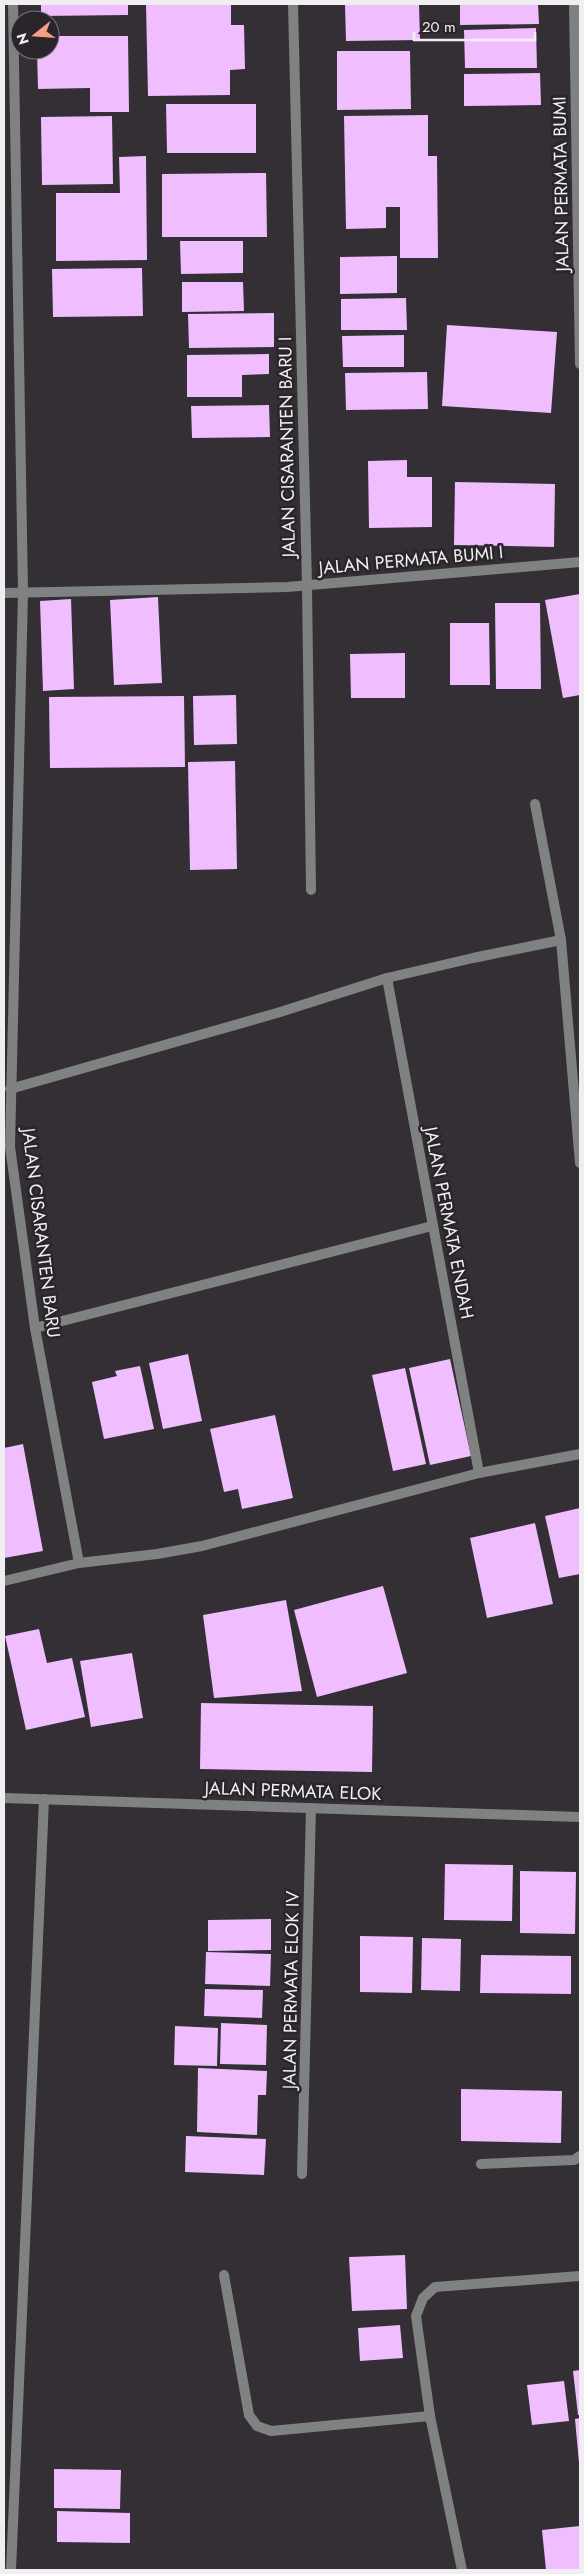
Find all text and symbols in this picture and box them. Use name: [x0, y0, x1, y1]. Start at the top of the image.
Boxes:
north arrow: [10, 10, 60, 60]
scale bar: [414, 10, 535, 42]
text: 20 m: [422, 16, 456, 38]
text: N: [11, 31, 34, 47]
street label: JALAN PERMATA BUMI: [546, 96, 576, 274]
street label: JALAN CISARANTEN BARU I: [272, 336, 302, 560]
street label: JALAN PERMATA BUMI I: [316, 539, 504, 581]
street label: JALAN PERMATA ENDAH: [417, 1123, 480, 1321]
street label: JALAN CISARANTEN BARU: [15, 1125, 67, 1339]
street label: JALAN PERMATA ELOK: [202, 1775, 383, 1807]
street label: JALAN PERMATA ELOK IV: [276, 1890, 306, 2091]

